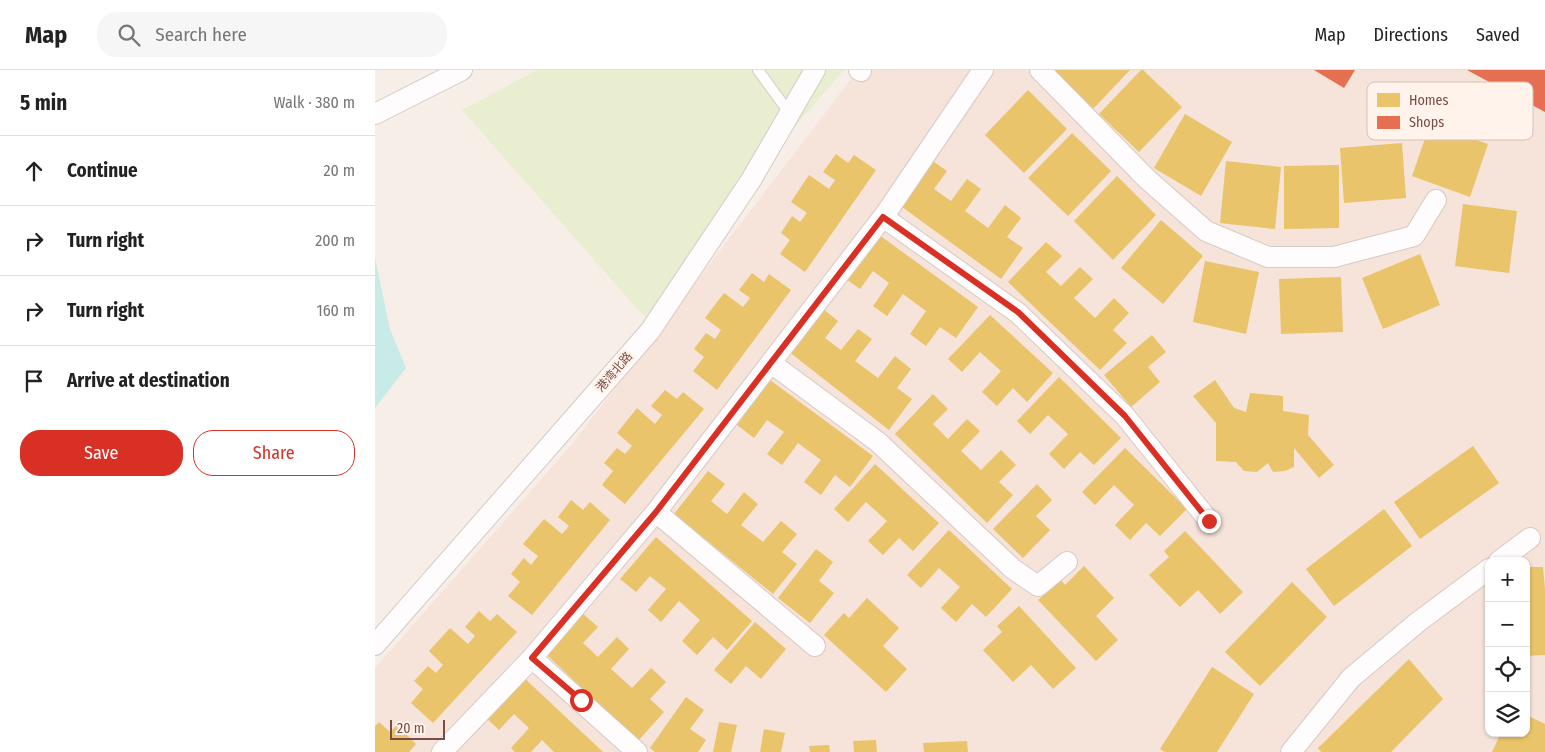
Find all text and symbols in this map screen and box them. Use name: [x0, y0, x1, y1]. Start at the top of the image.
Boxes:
search box: [97, 12, 447, 57]
text: Map: [25, 21, 67, 49]
icon: search: [115, 21, 143, 49]
text: Search here: [155, 23, 247, 46]
text: Map: [1314, 24, 1346, 46]
text: Directions: [1374, 24, 1448, 46]
text: Saved: [1476, 24, 1520, 46]
legend: [1367, 82, 1533, 140]
text: 5 min: [20, 90, 67, 116]
text: Homes: [1409, 92, 1449, 109]
text: Walk · 380 m: [274, 93, 355, 112]
text: Shops: [1409, 114, 1444, 131]
icon: ahead: [20, 157, 48, 185]
text: Continue: [67, 159, 138, 182]
text: 20 m: [324, 161, 355, 180]
icon: right: [20, 227, 48, 255]
text: Turn right: [67, 229, 144, 252]
text: 200 m: [315, 231, 355, 250]
icon: right: [20, 297, 48, 325]
text: Turn right: [67, 299, 144, 322]
text: 160 m: [316, 301, 355, 320]
street label: 港湾北路: [593, 349, 635, 395]
icon: arrive: [20, 367, 48, 395]
text: Arrive at destination: [67, 369, 230, 392]
button: Save: [20, 430, 183, 476]
button: Share: [193, 430, 355, 476]
route end: [1198, 510, 1221, 533]
map controls: [1485, 557, 1530, 737]
button: +: [1485, 557, 1530, 602]
button: −: [1485, 602, 1530, 647]
button: locate: [1485, 647, 1530, 692]
route start: [570, 689, 593, 712]
button: layers: [1485, 692, 1530, 737]
scale bar: [390, 717, 445, 740]
text: 20 m: [397, 720, 425, 737]

